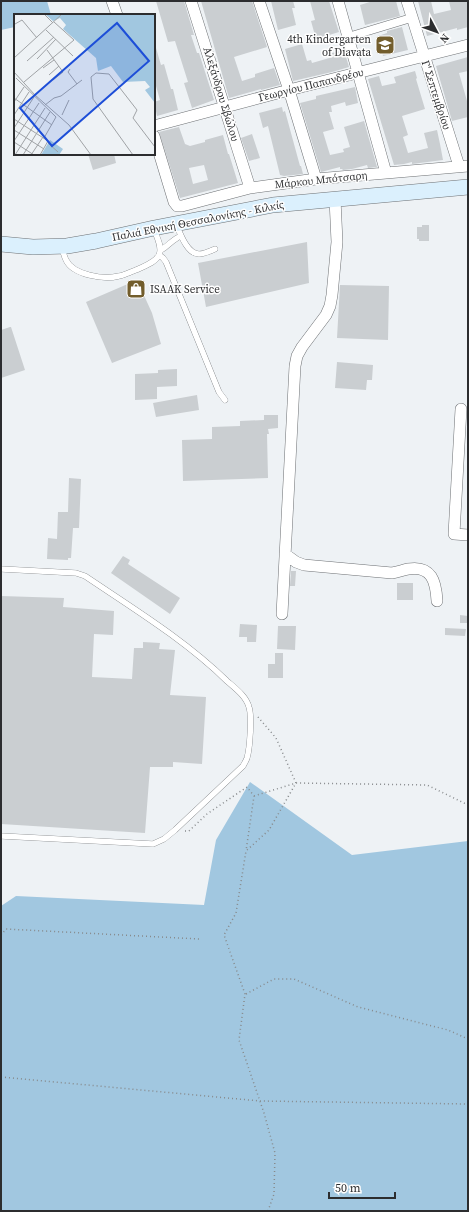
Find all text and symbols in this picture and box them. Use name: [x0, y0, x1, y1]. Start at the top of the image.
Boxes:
north arrow: [417, 12, 457, 52]
inset map: [14, 14, 155, 155]
text: N: [436, 30, 452, 46]
place label: 4th Kindergarten of Diavata: [287, 32, 371, 60]
school or university icon: 4th Kindergarten of Diavata: [374, 34, 396, 56]
street label: Αλεξάνδρου Σβώλου: [199, 45, 243, 143]
street label: Γ' Σεπτεμβρίου: [418, 58, 454, 132]
street label: Γεωργίου Παπανδρέου: [257, 65, 365, 105]
street label: Μάρκου Μπότσαρη: [274, 168, 368, 192]
street label: Παλιά Εθνική Θεσσαλονίκης - Κιλκίς: [111, 197, 285, 245]
shop icon: ISAAK Service: [125, 278, 147, 300]
place label: ISAAK Service: [150, 282, 220, 297]
scale bar: [329, 1174, 395, 1200]
text: 50 m: [335, 1180, 361, 1196]

